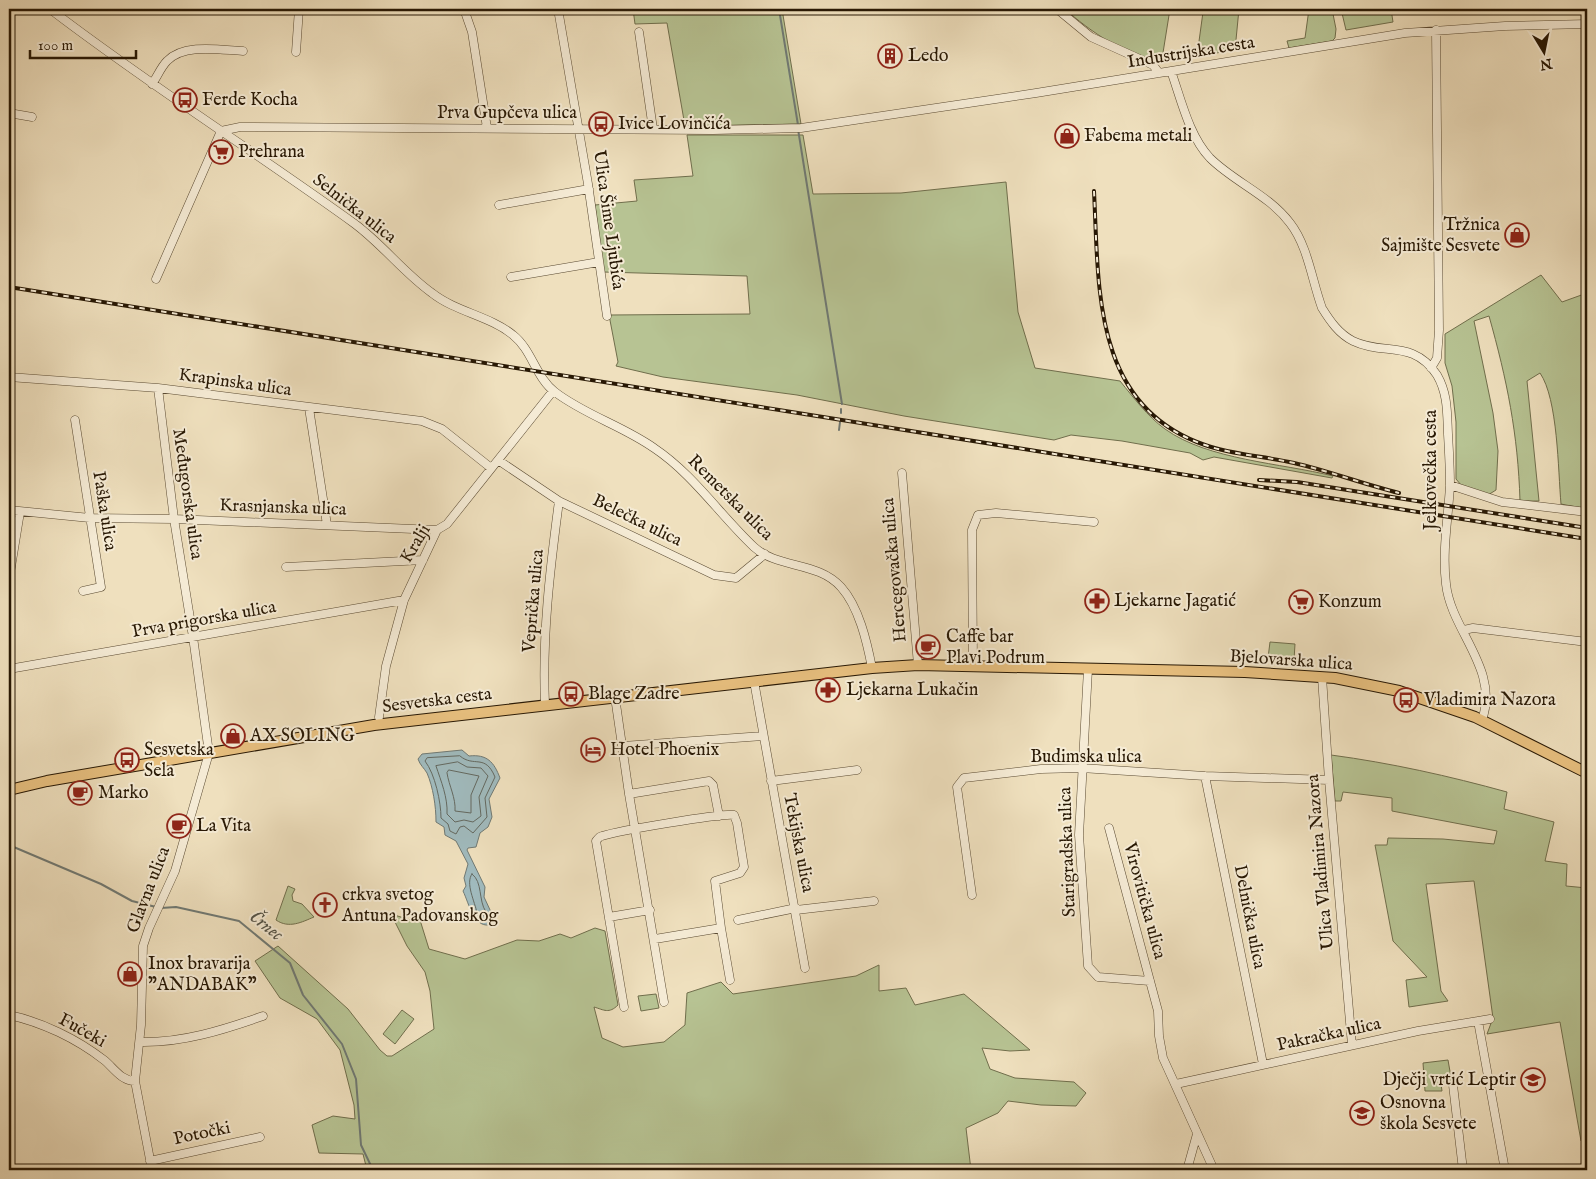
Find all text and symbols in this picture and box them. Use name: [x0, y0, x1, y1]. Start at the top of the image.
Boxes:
scale bar: [30, 28, 136, 60]
north arrow: [1518, 28, 1568, 78]
street label: Industrijska cesta: [1126, 32, 1256, 74]
text: 100 m: [38, 36, 74, 55]
building icon: Ledo: [877, 43, 903, 69]
place label: Ledo: [908, 45, 949, 68]
text: N: [1539, 54, 1555, 74]
bus stop icon: Ferde Kocha: [172, 87, 198, 113]
place label: Ferde Kocha: [202, 89, 298, 112]
street label: Prva Gupčeva ulica: [437, 102, 577, 125]
bus stop icon: Ivice Lovinčića: [588, 111, 614, 137]
place label: Ivice Lovinčića: [618, 113, 731, 136]
shop icon: Fabema metali: [1054, 123, 1080, 149]
place label: Fabema metali: [1084, 125, 1192, 148]
supermarket icon: Prehrana: [208, 139, 234, 165]
place label: Prehrana: [238, 141, 305, 164]
street label: Ulica Šime Ljubića: [587, 148, 631, 292]
street label: Selnička ulica: [307, 169, 401, 249]
place label: Tržnica Sajmište Sesvete: [1381, 214, 1500, 258]
shop icon: Tržnica Sajmište Sesvete: [1504, 222, 1530, 248]
street label: Krapinska ulica: [177, 364, 293, 402]
street label: Jelkovečka cesta: [1420, 409, 1443, 532]
street label: Međugorska ulica: [166, 427, 208, 561]
street label: Remetska ulica: [682, 450, 778, 546]
street label: Paška ulica: [86, 470, 122, 553]
street label: Belečka ulica: [588, 489, 686, 553]
street label: Krasnjanska ulica: [219, 494, 347, 522]
street label: Hercegovačka ulica: [877, 497, 913, 643]
street label: Kralji: [395, 520, 437, 568]
street label: Veprička ulica: [518, 548, 550, 655]
pharmacy icon: Ljekarne Jagatić: [1084, 588, 1110, 614]
supermarket icon: Konzum: [1288, 589, 1314, 615]
place label: Ljekarne Jagatić: [1114, 590, 1236, 613]
place label: Konzum: [1318, 591, 1382, 614]
street label: Prva prigorska ulica: [130, 596, 278, 644]
place label: Caffe bar Plavi Podrum: [946, 626, 1045, 670]
cafe icon: Caffe bar Plavi Podrum: [915, 634, 941, 660]
street label: Bjelovarska ulica: [1229, 645, 1354, 677]
pharmacy icon: Ljekarna Lukačin: [815, 677, 841, 703]
place label: Ljekarna Lukačin: [846, 679, 979, 702]
bus stop icon: Blage Zadre: [558, 681, 584, 707]
street label: Sesvetska cesta: [381, 683, 493, 719]
place label: Blage Zadre: [588, 683, 679, 706]
bus stop icon: Vladimira Nazora: [1393, 687, 1419, 713]
place label: Vladimira Nazora: [1423, 689, 1556, 712]
shop icon: AX SOLING: [220, 723, 246, 749]
place label: AX SOLING: [249, 725, 355, 748]
hotel icon: Hotel Phoenix: [580, 737, 606, 763]
place label: Sesvetska Sela: [144, 739, 214, 783]
place label: Hotel Phoenix: [610, 739, 719, 762]
street label: Budimska ulica: [1030, 746, 1142, 769]
bus stop icon: Sesvetska Sela: [114, 747, 140, 773]
street label: Ulica Vladimira Nazora: [1302, 773, 1340, 951]
cafe icon: Marko: [67, 780, 93, 806]
place label: Marko: [98, 782, 149, 805]
street label: Starigradska ulica: [1054, 786, 1082, 918]
street label: Tekijska ulica: [777, 791, 819, 895]
cafe icon: La Vita: [166, 813, 192, 839]
place label: La Vita: [196, 815, 251, 838]
street label: Virovitička ulica: [1117, 839, 1171, 962]
street label: Glavna ulica: [122, 843, 176, 936]
street label: Delnička ulica: [1228, 863, 1270, 971]
place label: crkva svetog Antuna Padovanskog: [341, 884, 499, 928]
church icon: crkva svetog Antuna Padovanskog: [312, 892, 338, 918]
water label: Črnec: [244, 905, 288, 947]
place label: Inox bravarija "ANDABAK": [148, 953, 257, 997]
shop icon: Inox bravarija "ANDABAK": [117, 961, 143, 987]
street label: Fučeki: [54, 1009, 110, 1054]
street label: Pakračka ulica: [1275, 1013, 1383, 1057]
school or university icon: Dječji vrtić Leptir: [1520, 1067, 1546, 1093]
place label: Dječji vrtić Leptir: [1383, 1069, 1516, 1092]
place label: Osnovna škola Sesvete: [1380, 1092, 1477, 1136]
school or university icon: Osnovna škola Sesvete: [1349, 1100, 1375, 1126]
street label: Potočki: [171, 1117, 233, 1151]

